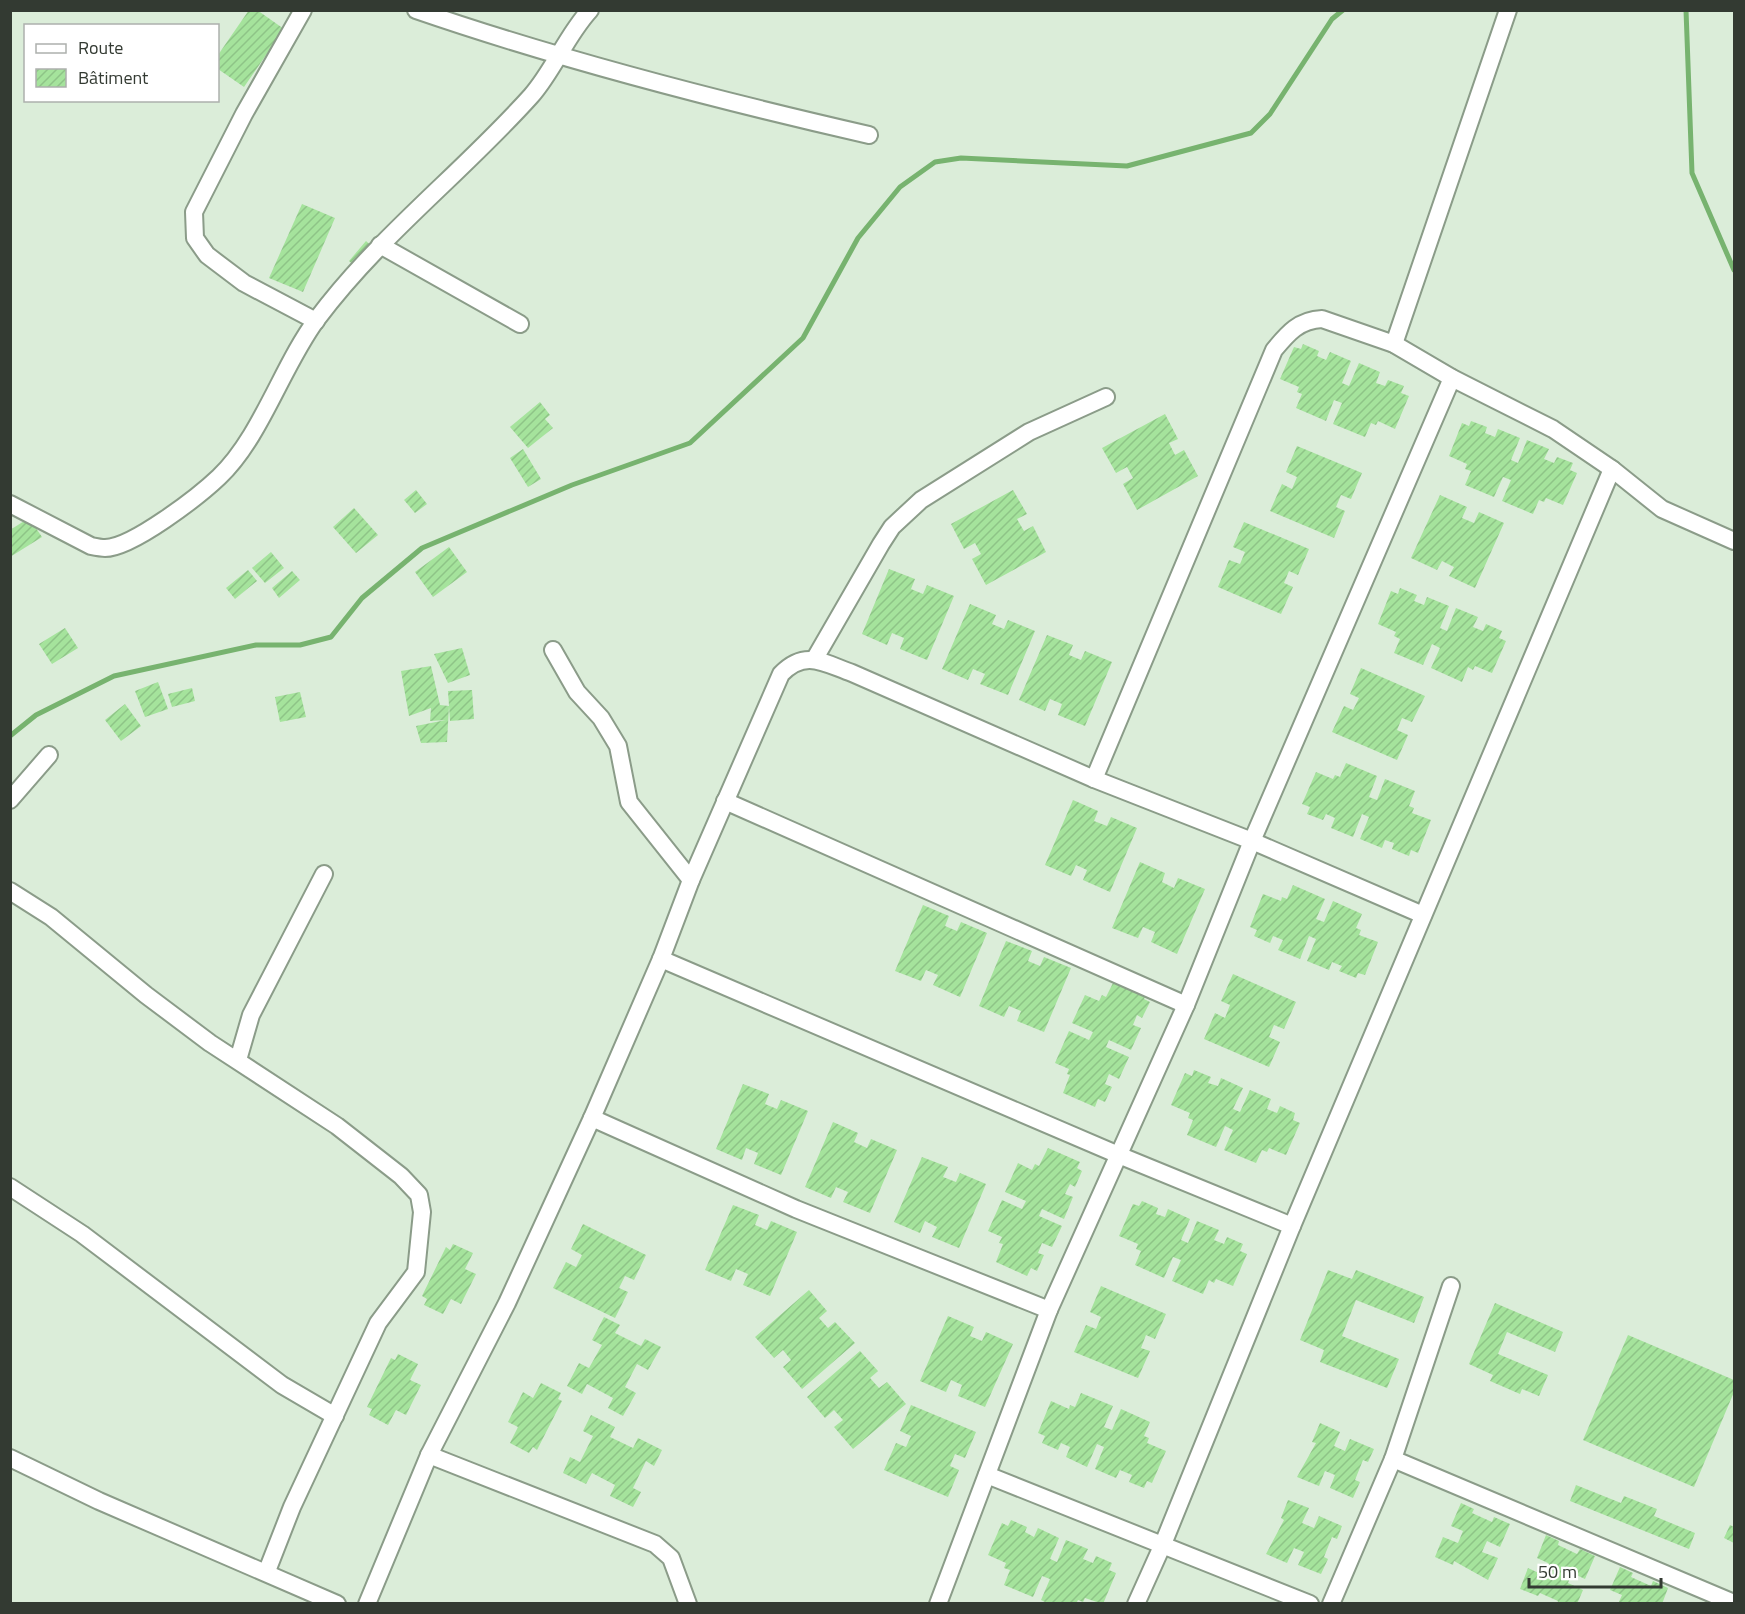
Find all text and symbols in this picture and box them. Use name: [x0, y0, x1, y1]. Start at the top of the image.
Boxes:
legend: [24, 24, 219, 102]
text: Route: [78, 34, 123, 61]
text: Bâtiment: [78, 64, 149, 91]
scale bar: [1529, 1551, 1661, 1589]
text: 50 m: [1538, 1558, 1577, 1585]

